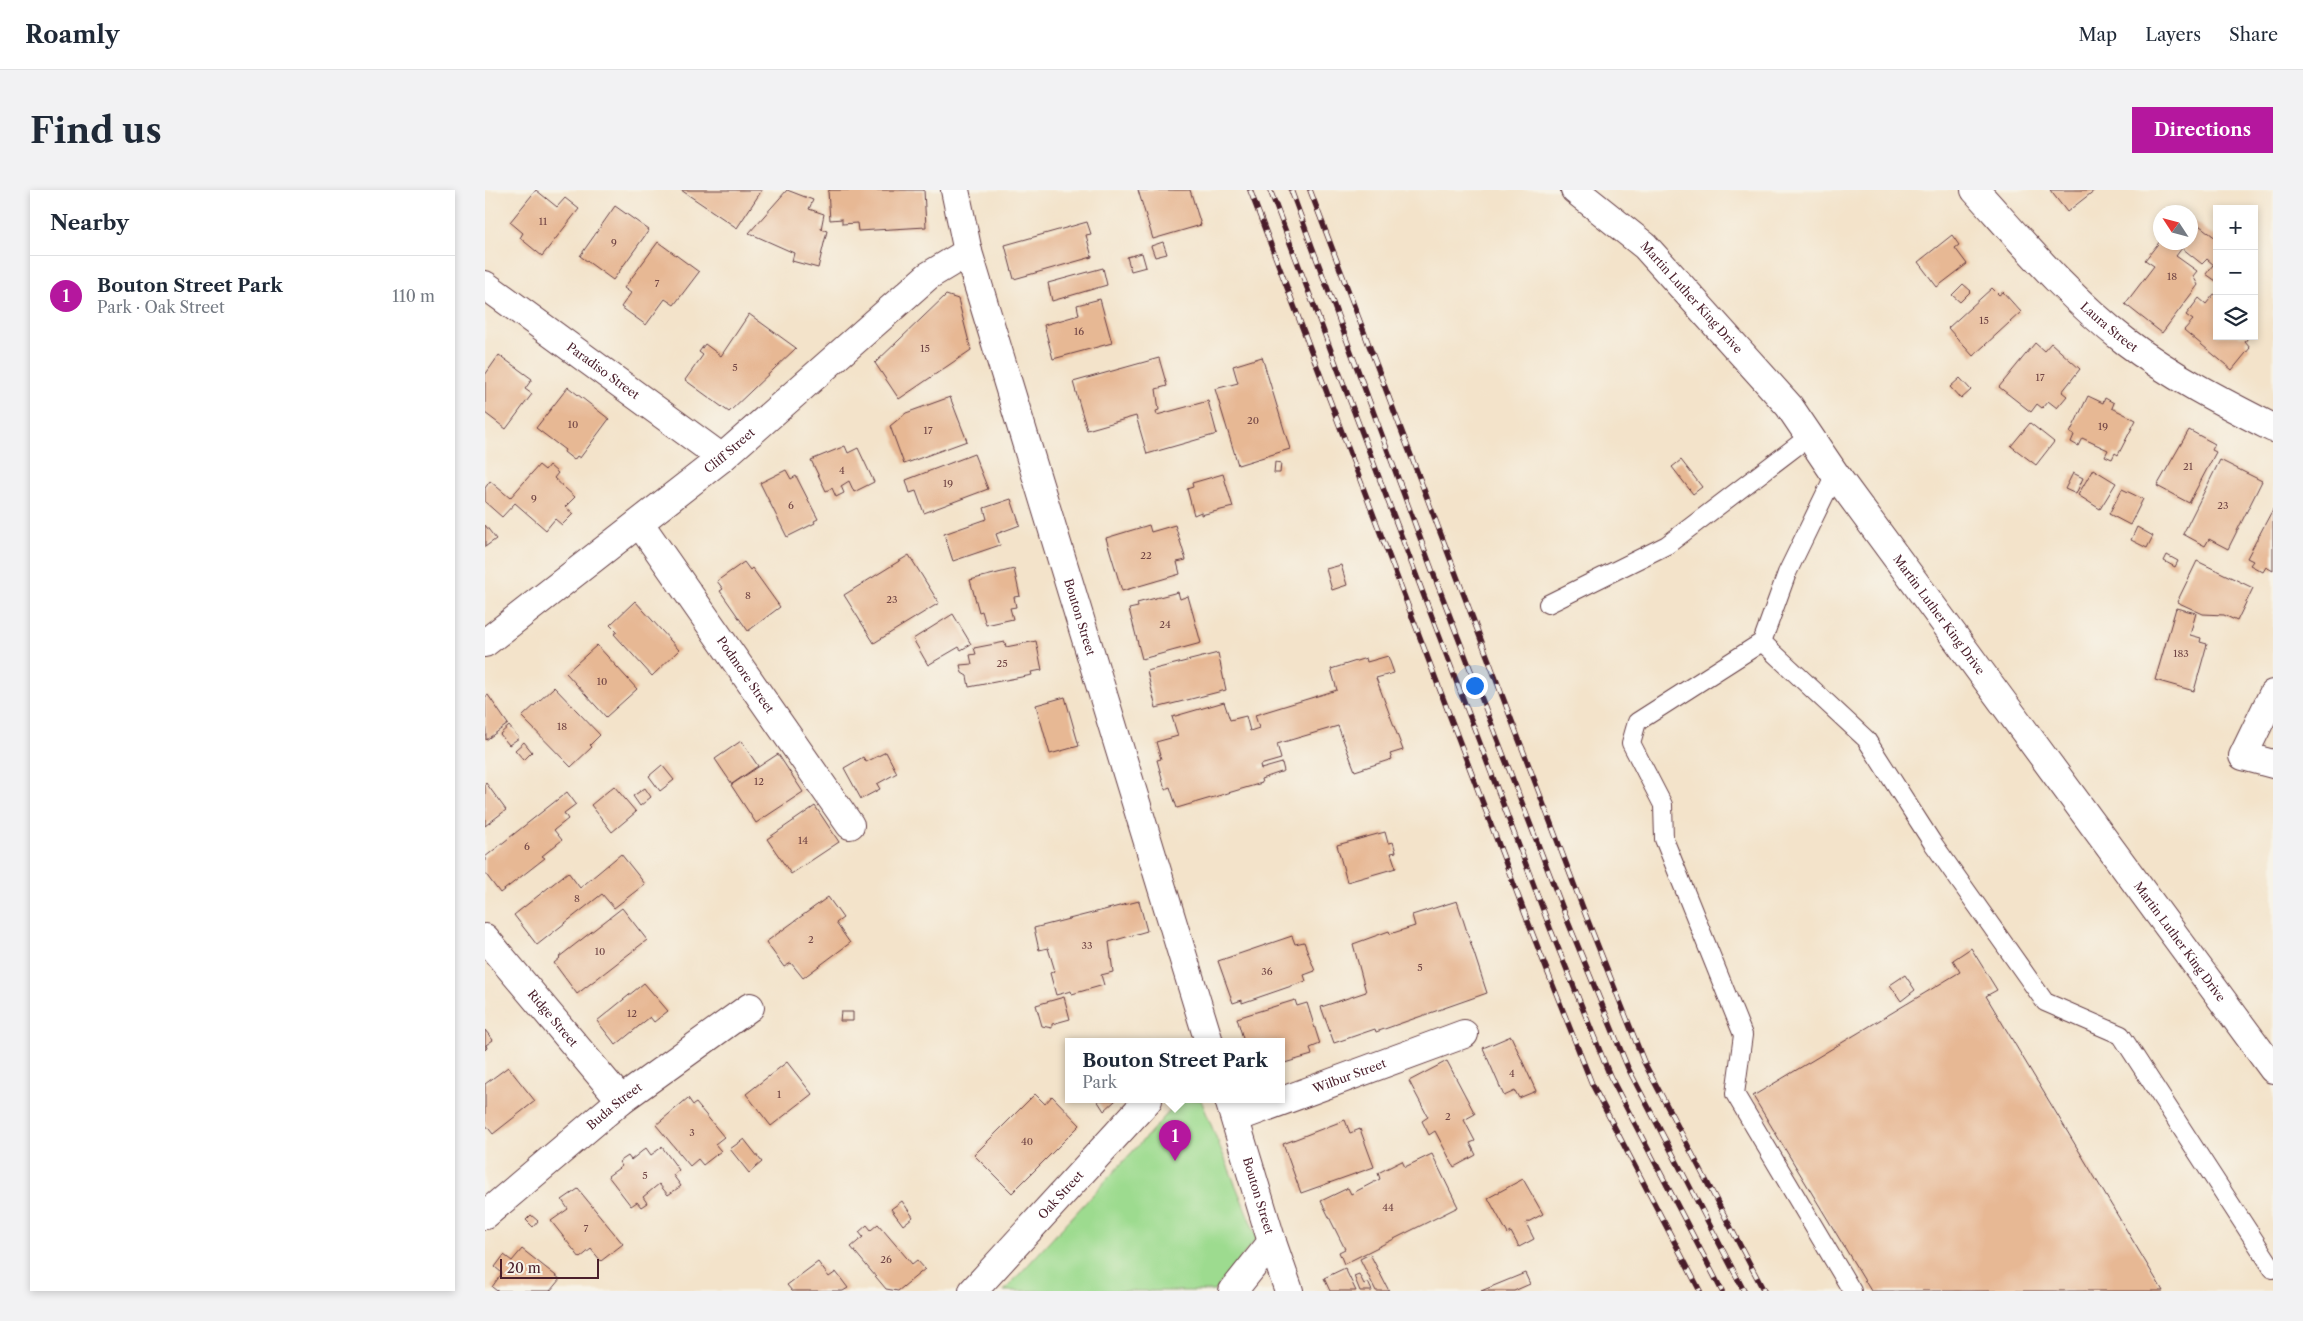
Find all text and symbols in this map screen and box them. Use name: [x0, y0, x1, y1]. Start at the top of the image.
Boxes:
text: Roamly: [25, 20, 119, 49]
text: Map: [2079, 24, 2117, 46]
text: Layers: [2145, 24, 2201, 46]
text: Share: [2229, 24, 2278, 46]
button: Directions: [2132, 107, 2273, 153]
text: Find us: [30, 109, 162, 152]
north arrow: [2153, 205, 2198, 250]
map controls: [2213, 205, 2258, 340]
button: +: [2213, 205, 2258, 250]
text: Nearby: [50, 210, 129, 235]
house number: 11: [539, 215, 548, 228]
house number: 9: [611, 236, 617, 249]
street label: Martin Luther King Drive: [1638, 238, 1746, 356]
button: −: [2213, 250, 2258, 295]
house number: 18: [2167, 270, 2177, 283]
text: Bouton Street Park: [97, 274, 283, 297]
house number: 7: [655, 277, 660, 290]
text: 1: [62, 286, 70, 306]
text: 110 m: [392, 286, 435, 306]
button: layers: [2213, 295, 2258, 340]
text: Park · Oak Street: [97, 297, 225, 317]
street label: Laura Street: [2078, 299, 2141, 355]
house number: 15: [1979, 314, 1989, 327]
house number: 16: [1074, 325, 1084, 338]
street label: Paradiso Street: [564, 339, 643, 403]
house number: 15: [920, 342, 930, 355]
house number: 5: [732, 361, 738, 374]
house number: 17: [2035, 371, 2045, 384]
house number: 20: [1247, 414, 1259, 427]
house number: 10: [568, 418, 578, 431]
house number: 19: [2098, 420, 2108, 433]
street label: Cliff Street: [701, 424, 758, 476]
house number: 17: [923, 424, 933, 437]
house number: 21: [2183, 460, 2194, 473]
house number: 4: [839, 464, 845, 477]
house number: 19: [943, 477, 953, 490]
house number: 9: [531, 492, 537, 505]
house number: 6: [788, 499, 794, 512]
house number: 23: [2217, 499, 2229, 512]
house number: 22: [1140, 549, 1152, 562]
street label: Martin Luther King Drive: [1890, 552, 1988, 678]
street label: Bouton Street: [1061, 577, 1099, 658]
house number: 8: [745, 589, 751, 602]
house number: 23: [886, 593, 898, 606]
house number: 24: [1159, 618, 1171, 631]
street label: Podmore Street: [714, 634, 778, 716]
house number: 183: [2173, 647, 2189, 660]
house number: 25: [996, 657, 1008, 670]
your location: [1462, 673, 1488, 699]
house number: 10: [597, 675, 607, 688]
house number: 18: [557, 720, 567, 733]
house number: 12: [754, 775, 764, 788]
house number: 14: [798, 834, 808, 847]
house number: 6: [524, 840, 530, 853]
street label: Martin Luther King Drive: [2131, 879, 2229, 1005]
house number: 8: [574, 892, 580, 905]
house number: 2: [808, 933, 814, 946]
house number: 33: [1081, 939, 1093, 952]
house number: 10: [595, 945, 605, 958]
house number: 5: [1417, 961, 1423, 974]
house number: 36: [1261, 965, 1273, 978]
street label: Ridge Street: [525, 986, 582, 1050]
house number: 12: [627, 1007, 637, 1020]
popup: [1065, 1038, 1285, 1103]
text: Bouton Street Park: [1082, 1049, 1268, 1072]
street label: Wilbur Street: [1310, 1055, 1389, 1096]
house number: 4: [1509, 1067, 1515, 1080]
text: Park: [1082, 1072, 1117, 1092]
street label: Buda Street: [583, 1079, 645, 1133]
house number: 1: [777, 1088, 782, 1101]
house number: 2: [1445, 1110, 1451, 1123]
pin: 1: [1159, 1120, 1191, 1161]
house number: 3: [689, 1126, 695, 1139]
house number: 40: [1021, 1135, 1033, 1148]
street label: Bouton Street: [1240, 1155, 1277, 1237]
street label: Oak Street: [1035, 1167, 1087, 1222]
house number: 5: [642, 1169, 648, 1182]
house number: 44: [1382, 1201, 1394, 1214]
house number: 7: [584, 1222, 589, 1235]
house number: 26: [880, 1253, 892, 1266]
scale bar: [500, 1256, 599, 1279]
text: 20 m: [507, 1259, 541, 1277]

